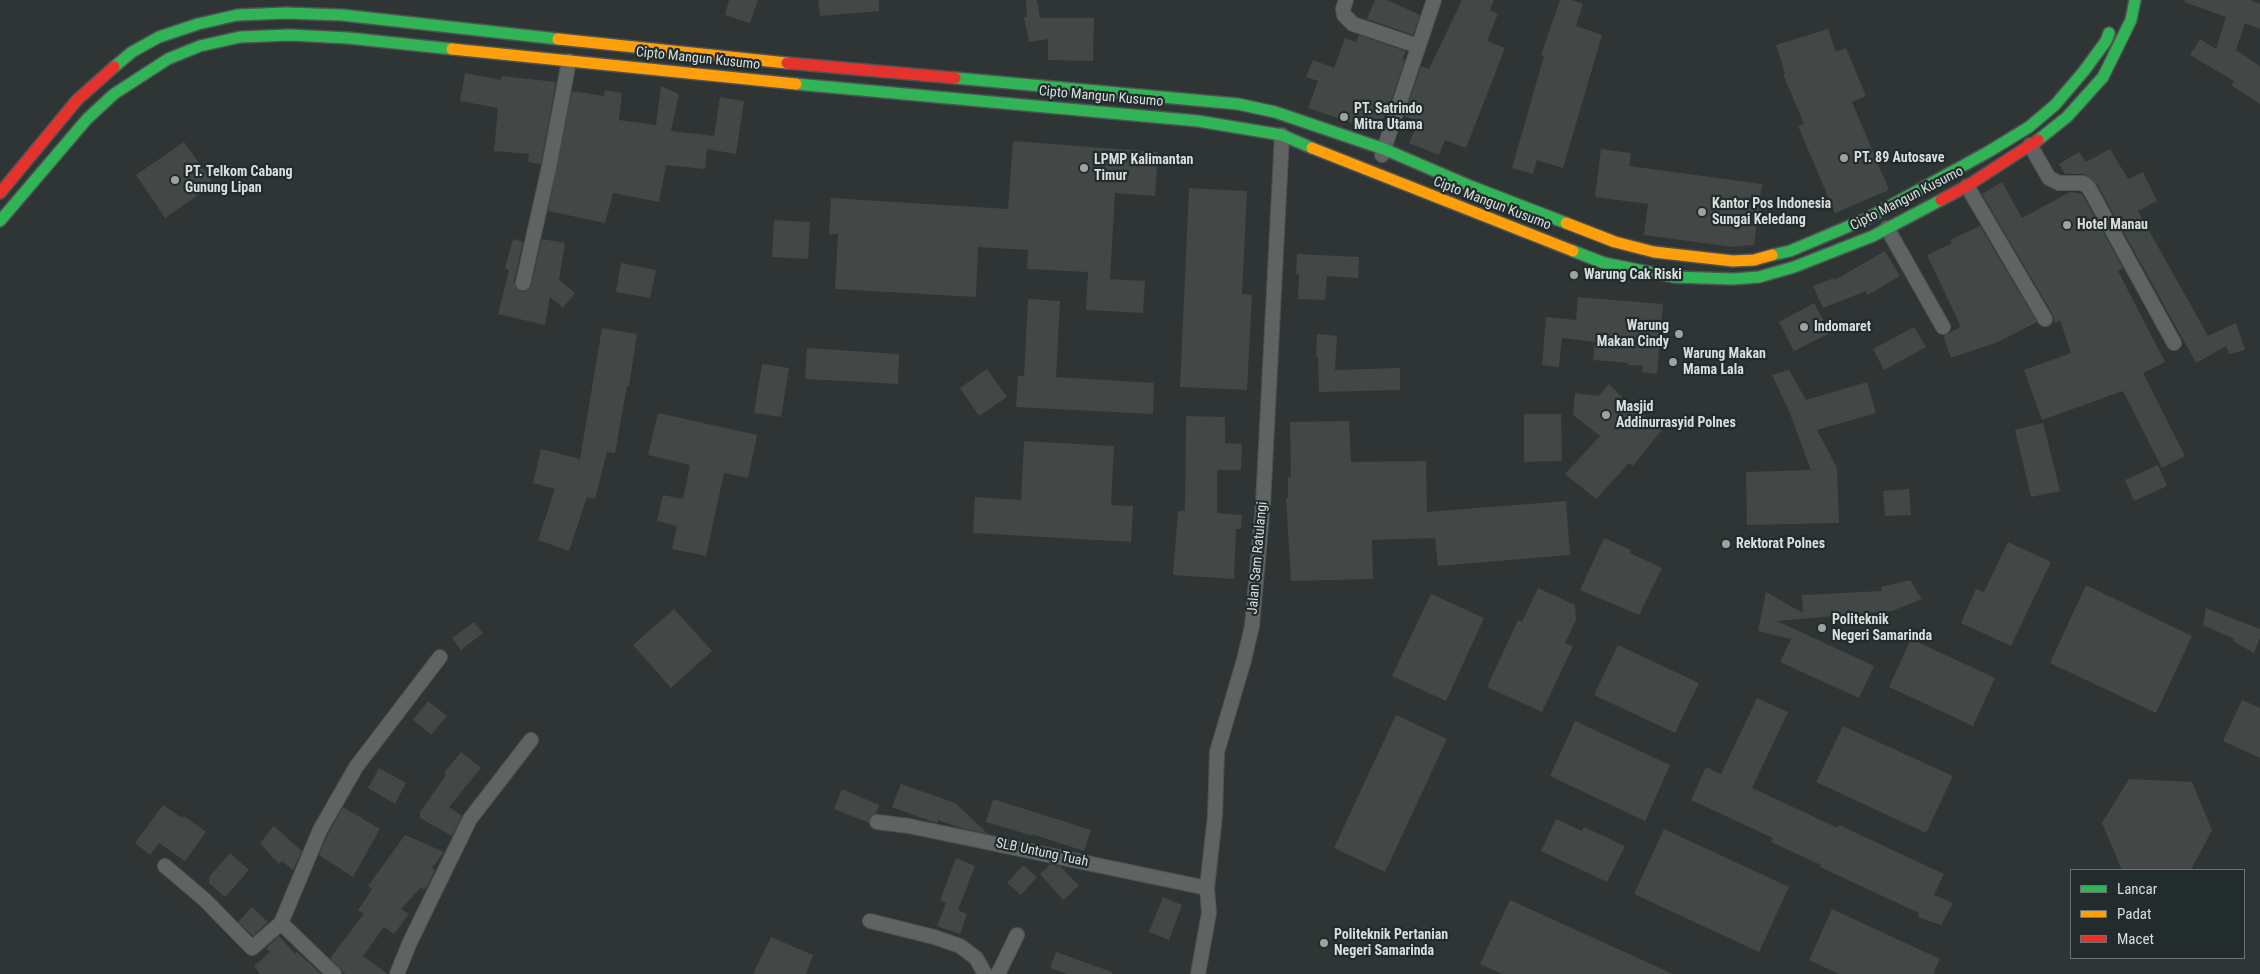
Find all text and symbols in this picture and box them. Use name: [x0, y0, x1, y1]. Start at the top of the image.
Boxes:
street label: Cipto Mangun Kusumo: [635, 44, 761, 74]
street label: Cipto Mangun Kusumo: [1038, 83, 1164, 111]
place label: PT. Satrindo Mitra Utama: [1354, 101, 1423, 134]
marker: PT. Satrindo Mitra Utama: [1338, 111, 1350, 123]
place label: PT. 89 Autosave: [1854, 150, 1944, 166]
place label: LPMP Kalimantan Timur: [1094, 152, 1194, 184]
marker: PT. 89 Autosave: [1838, 152, 1850, 164]
marker: LPMP Kalimantan Timur: [1078, 162, 1090, 174]
street label: Cipto Mangun Kusumo: [1848, 163, 1966, 235]
place label: PT. Telkom Cabang Gunung Lipan: [185, 164, 293, 196]
marker: PT. Telkom Cabang Gunung Lipan: [169, 174, 181, 186]
street label: Cipto Mangun Kusumo: [1431, 174, 1553, 234]
place label: Kantor Pos Indonesia Sungai Keledang: [1712, 196, 1831, 228]
marker: Kantor Pos Indonesia Sungai Keledang: [1696, 206, 1708, 218]
place label: Hotel Manau: [2077, 217, 2148, 233]
marker: Hotel Manau: [2061, 219, 2073, 231]
place label: Warung Cak Riski: [1584, 267, 1682, 283]
marker: Warung Cak Riski: [1568, 269, 1580, 281]
place label: Warung Makan Cindy: [1597, 318, 1669, 351]
place label: Indomaret: [1814, 319, 1871, 335]
marker: Indomaret: [1798, 321, 1810, 333]
marker: Warung Makan Cindy: [1673, 328, 1685, 340]
place label: Warung Makan Mama Lala: [1683, 346, 1766, 378]
marker: Warung Makan Mama Lala: [1667, 356, 1679, 368]
place label: Masjid Addinurrasyid Polnes: [1616, 399, 1736, 432]
marker: Masjid Addinurrasyid Polnes: [1600, 409, 1612, 421]
street label: Jalan Sam Ratulangi: [1245, 501, 1271, 615]
place label: Rektorat Polnes: [1736, 536, 1825, 552]
marker: Rektorat Polnes: [1720, 538, 1732, 550]
place label: Politeknik Negeri Samarinda: [1832, 612, 1932, 644]
marker: Politeknik Negeri Samarinda: [1816, 622, 1828, 634]
street label: SLB Untung Tuah: [994, 835, 1090, 871]
legend: [2070, 869, 2245, 959]
text: Lancar: [2117, 880, 2157, 898]
text: Padat: [2117, 905, 2151, 923]
place label: Politeknik Pertanian Negeri Samarinda: [1334, 927, 1448, 960]
text: Macet: [2117, 930, 2154, 948]
marker: Politeknik Pertanian Negeri Samarinda: [1318, 937, 1330, 949]

